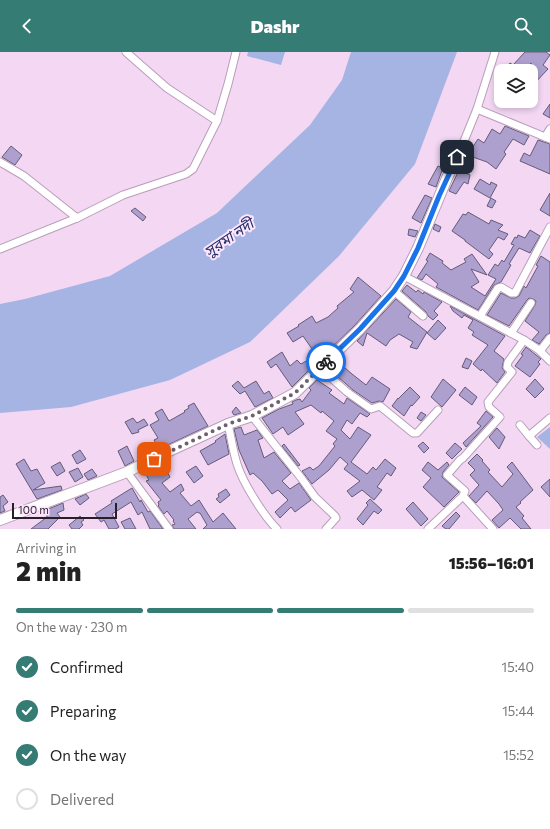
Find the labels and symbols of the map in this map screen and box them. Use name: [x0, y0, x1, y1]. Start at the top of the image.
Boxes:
pin: [440, 140, 474, 174]
water label: সুরমা নদী: [200, 212, 260, 261]
courier: [306, 342, 346, 382]
pin: [137, 442, 171, 476]
scale bar: [12, 501, 117, 520]

